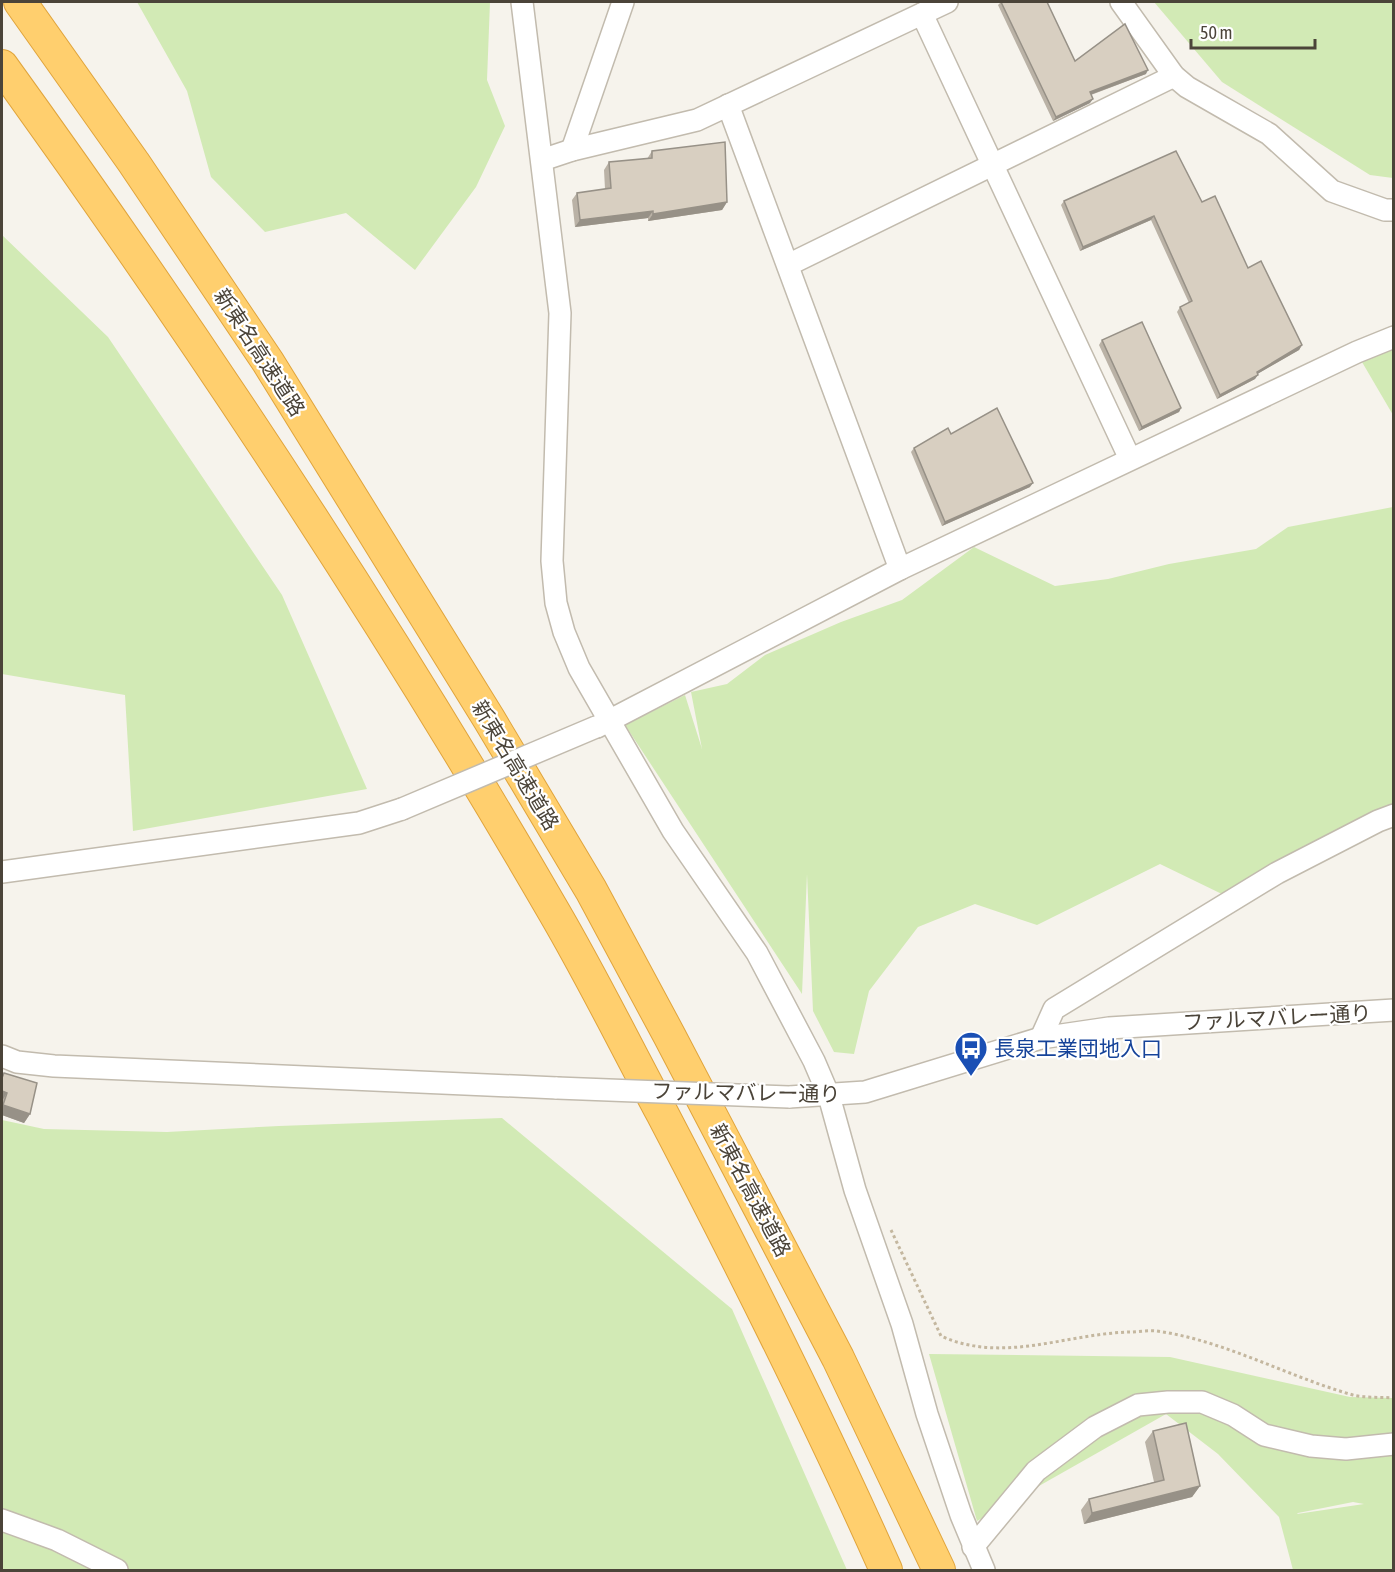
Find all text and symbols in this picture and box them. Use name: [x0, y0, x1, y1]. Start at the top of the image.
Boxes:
scale bar: [1191, 12, 1316, 50]
text: 50 m: [1200, 22, 1232, 43]
street label: 新東名高速道路: [210, 284, 310, 420]
street label: 新東名高速道路: [468, 696, 564, 834]
street label: ファルマバレー通り: [1182, 1000, 1372, 1034]
bus stop icon: 長泉工業団地入口: [953, 1030, 989, 1077]
place label: 長泉工業団地入口: [994, 1036, 1162, 1060]
street label: ファルマバレー通り: [651, 1078, 841, 1106]
street label: 新東名高速道路: [706, 1119, 796, 1261]

